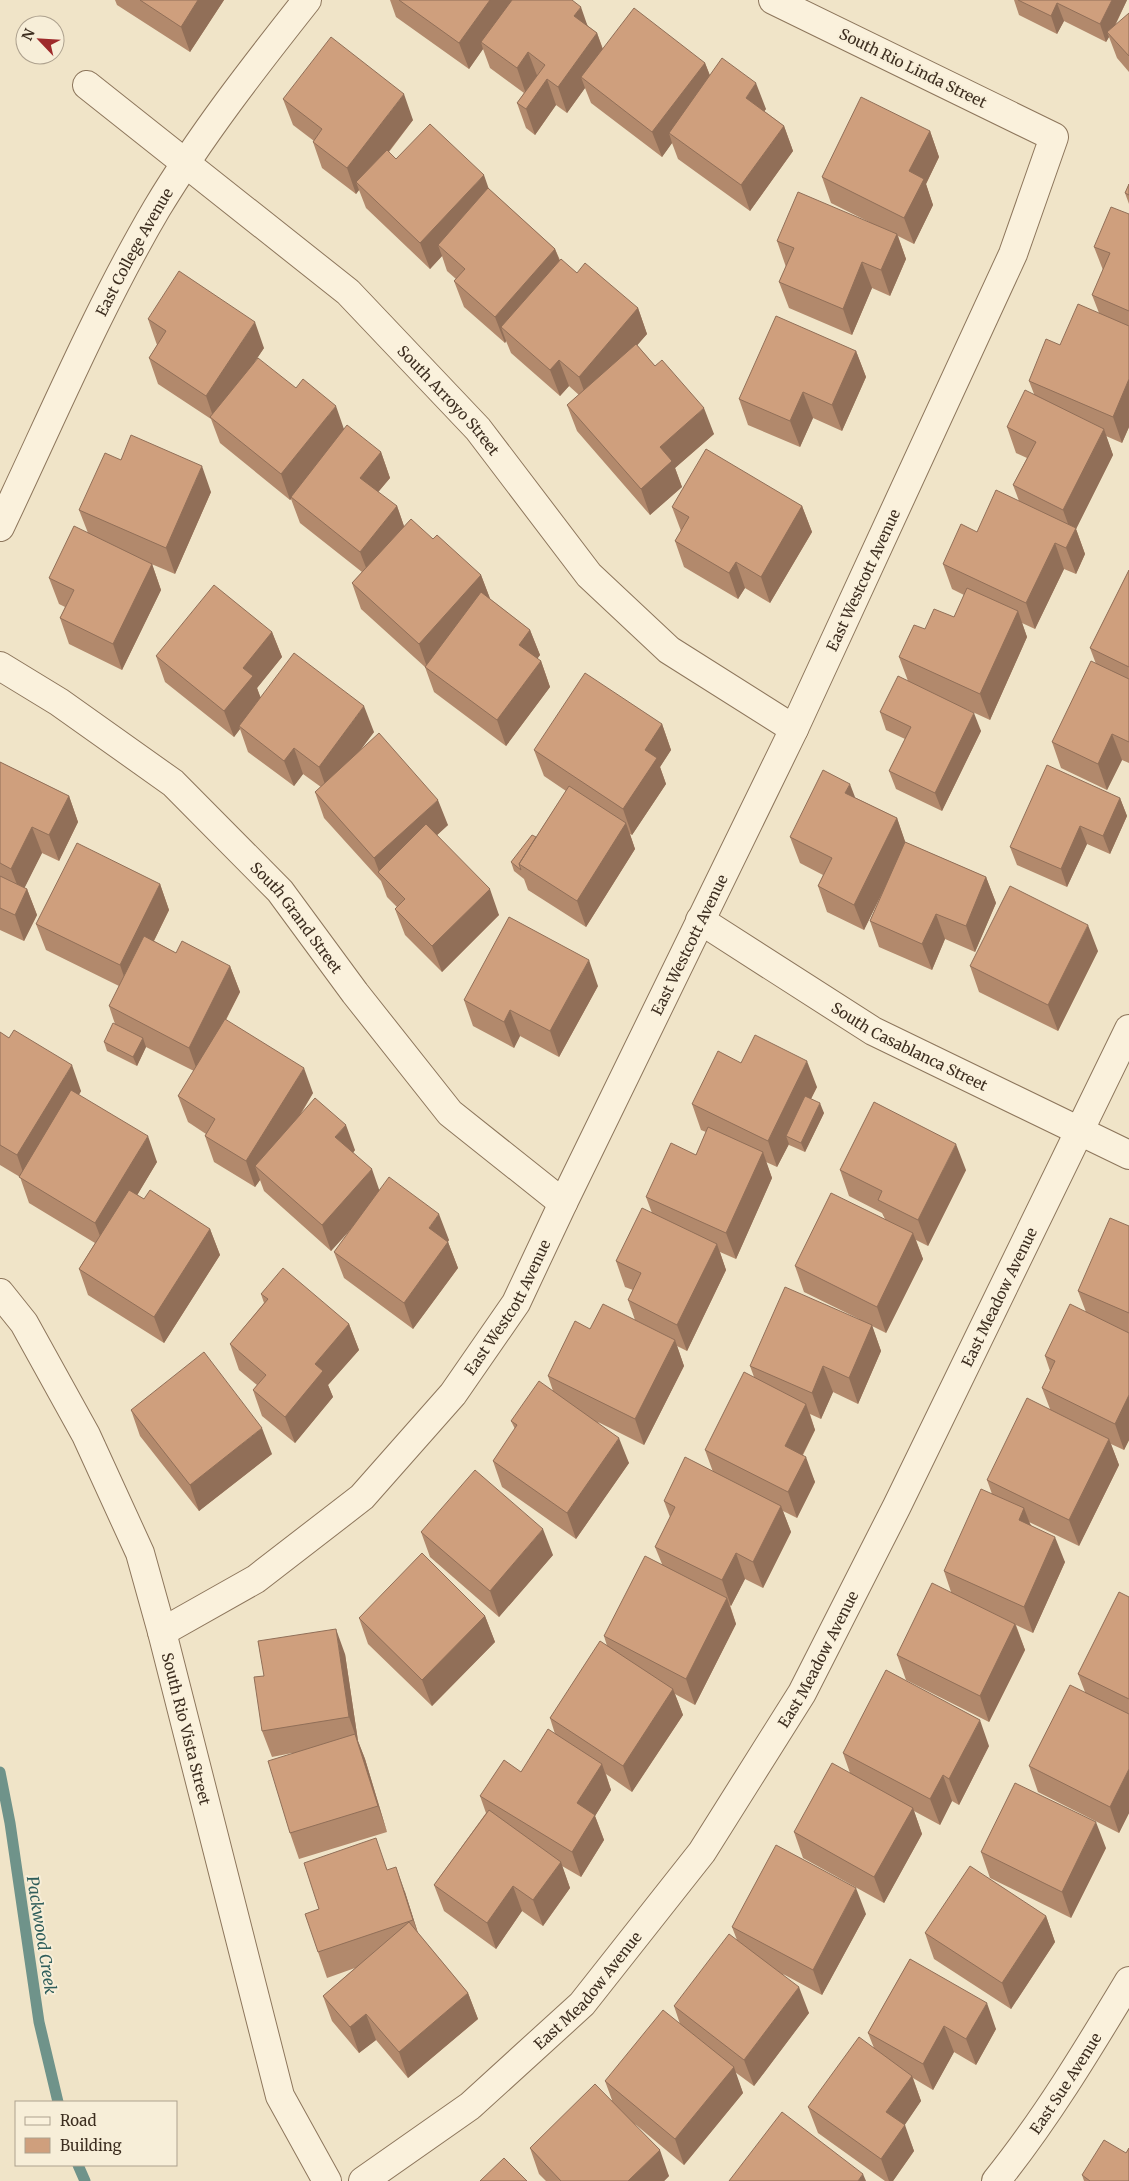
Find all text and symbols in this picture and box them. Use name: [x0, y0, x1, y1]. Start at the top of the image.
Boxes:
north arrow: [15, 15, 65, 65]
street label: South Rio Linda Street: [836, 24, 990, 112]
text: N: [18, 26, 39, 43]
street label: East College Avenue: [91, 184, 177, 319]
street label: South Arroyo Street: [394, 341, 504, 459]
street label: East Westcott Avenue: [822, 506, 904, 654]
street label: South Grand Street: [247, 858, 347, 977]
street label: East Westcott Avenue: [647, 871, 731, 1018]
street label: South Casablanca Street: [828, 997, 991, 1095]
street label: East Meadow Avenue: [957, 1224, 1041, 1369]
street label: East Westcott Avenue: [460, 1236, 554, 1378]
street label: East Meadow Avenue: [773, 1587, 862, 1731]
street label: South Rio Vista Street: [158, 1651, 215, 1807]
water label: Packwood Creek: [23, 1875, 61, 1996]
street label: East Meadow Avenue: [530, 1927, 645, 2053]
street label: East Sue Avenue: [1025, 2029, 1105, 2137]
legend: [15, 2101, 178, 2166]
text: Road: [60, 2111, 96, 2130]
text: Building: [60, 2136, 122, 2155]

